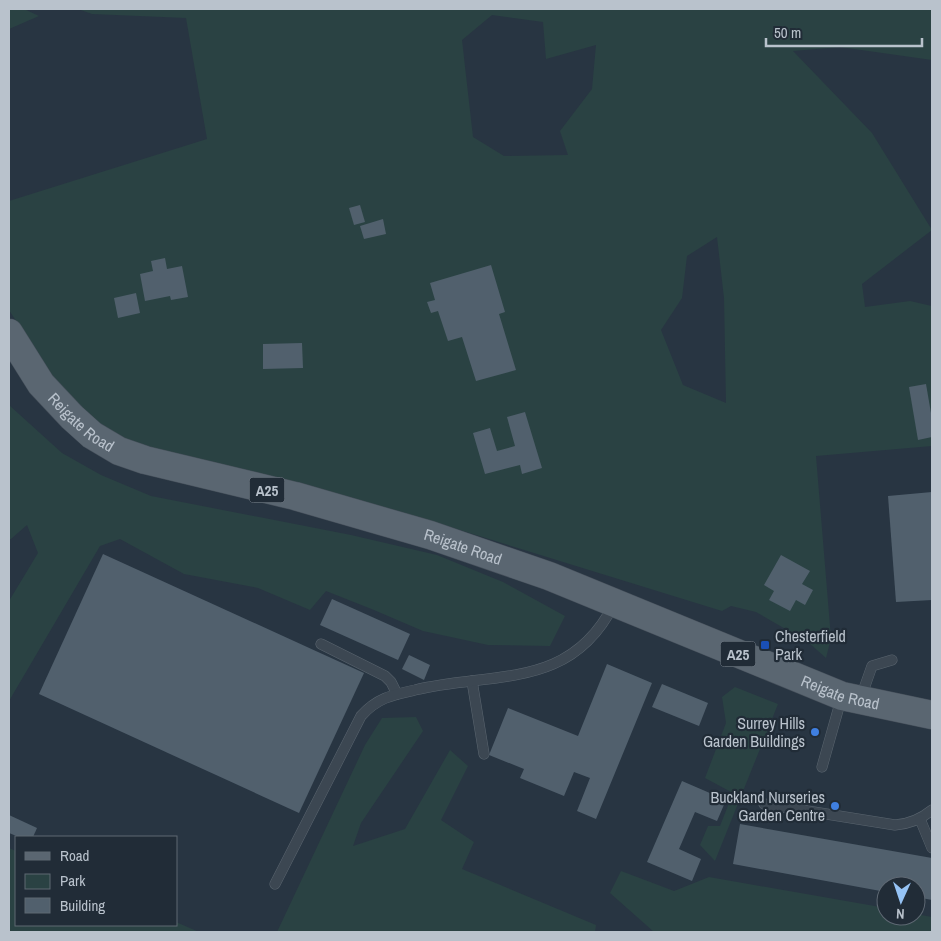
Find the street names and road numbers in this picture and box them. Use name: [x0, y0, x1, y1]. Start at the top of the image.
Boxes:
street label: Reigate Road: [43, 388, 118, 457]
road number: A25: [250, 478, 284, 502]
street label: Reigate Road: [422, 523, 505, 570]
road number: A25: [720, 642, 756, 666]
street label: Reigate Road: [798, 669, 881, 715]

